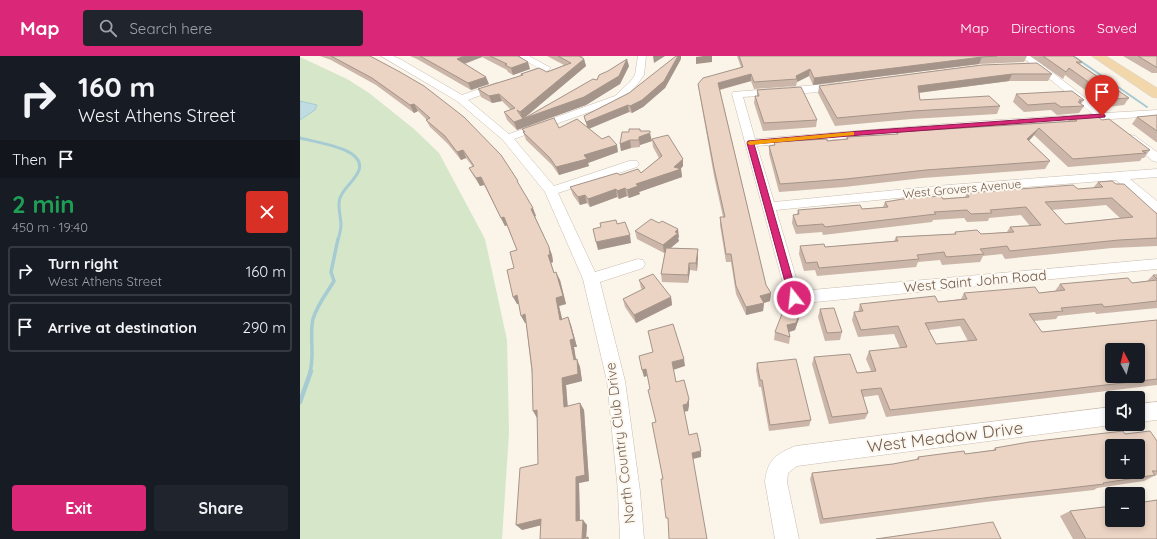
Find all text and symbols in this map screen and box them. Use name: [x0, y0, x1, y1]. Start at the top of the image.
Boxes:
search box: [83, 10, 363, 46]
text: Map: [20, 16, 59, 40]
icon: search: [97, 17, 119, 39]
text: Search here: [129, 19, 212, 38]
text: Map: [960, 19, 989, 37]
text: Directions: [1011, 19, 1075, 37]
text: Saved: [1097, 19, 1137, 37]
text: 160 m: [78, 69, 155, 104]
icon: right: [12, 72, 64, 124]
pin: [1085, 75, 1119, 116]
icon: arrive: [1091, 81, 1113, 103]
text: West Athens Street: [78, 104, 236, 127]
icon: arrive: [55, 148, 77, 170]
text: Then: [12, 150, 47, 169]
street label: West Grovers Avenue: [902, 176, 1022, 201]
text: 2 min: [12, 189, 74, 219]
button: close: [246, 191, 288, 233]
text: 450 m · 19:40: [12, 219, 88, 235]
text: Turn right: [48, 254, 119, 273]
icon: right: [14, 260, 36, 282]
text: 160 m: [246, 262, 286, 281]
street label: West Saint John Road: [903, 266, 1047, 296]
text: West Athens Street: [48, 273, 162, 289]
position arrow: [773, 277, 815, 319]
icon: arrive: [14, 316, 36, 338]
text: Arrive at destination: [48, 318, 197, 337]
text: 290 m: [243, 318, 286, 337]
north arrow: [1105, 343, 1145, 383]
map controls: [1105, 343, 1145, 527]
street label: North Country Club Drive: [601, 361, 639, 525]
button: sound: [1105, 391, 1145, 431]
street label: West Meadow Drive: [866, 417, 1024, 456]
button: +: [1105, 439, 1145, 479]
button: Exit: [12, 485, 146, 531]
button: Share: [154, 485, 288, 531]
button: −: [1105, 487, 1145, 527]

